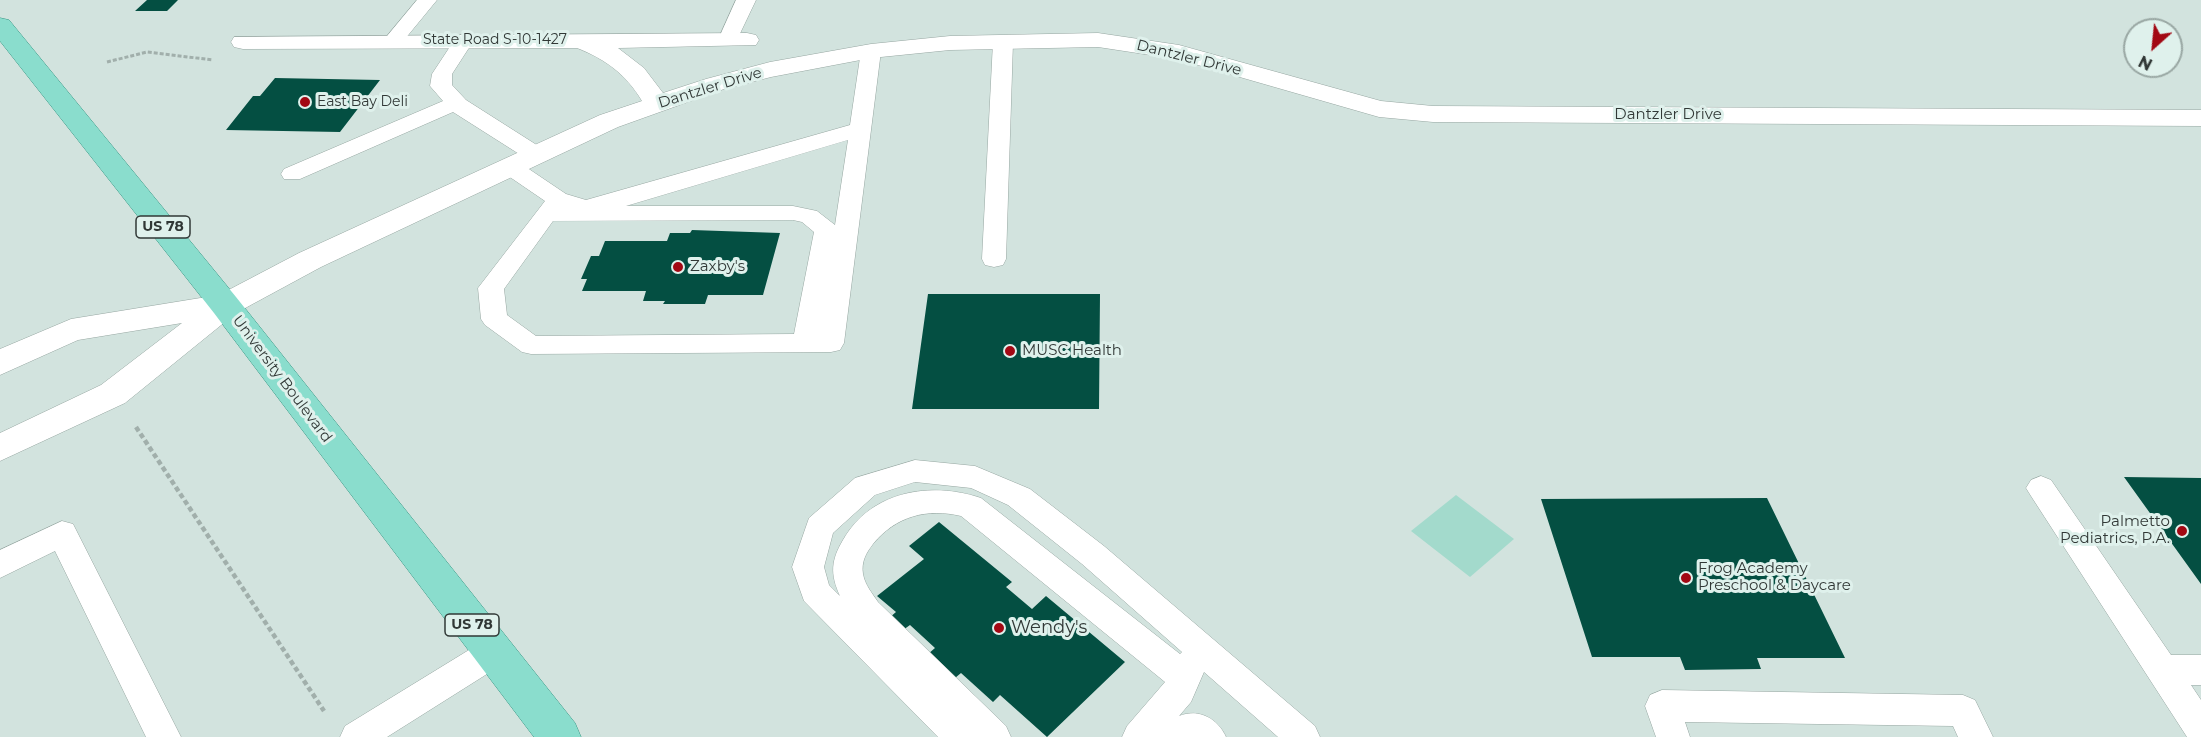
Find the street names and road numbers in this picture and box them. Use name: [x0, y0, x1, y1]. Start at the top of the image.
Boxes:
street label: State Road S-10-1427: [423, 32, 567, 48]
street label: Dantzler Drive: [1135, 36, 1243, 80]
street label: Dantzler Drive: [656, 64, 764, 112]
street label: Dantzler Drive: [1614, 106, 1722, 124]
road number: US 78: [136, 216, 190, 238]
street label: University Boulevard: [228, 312, 336, 446]
road number: US 78: [445, 614, 499, 636]

